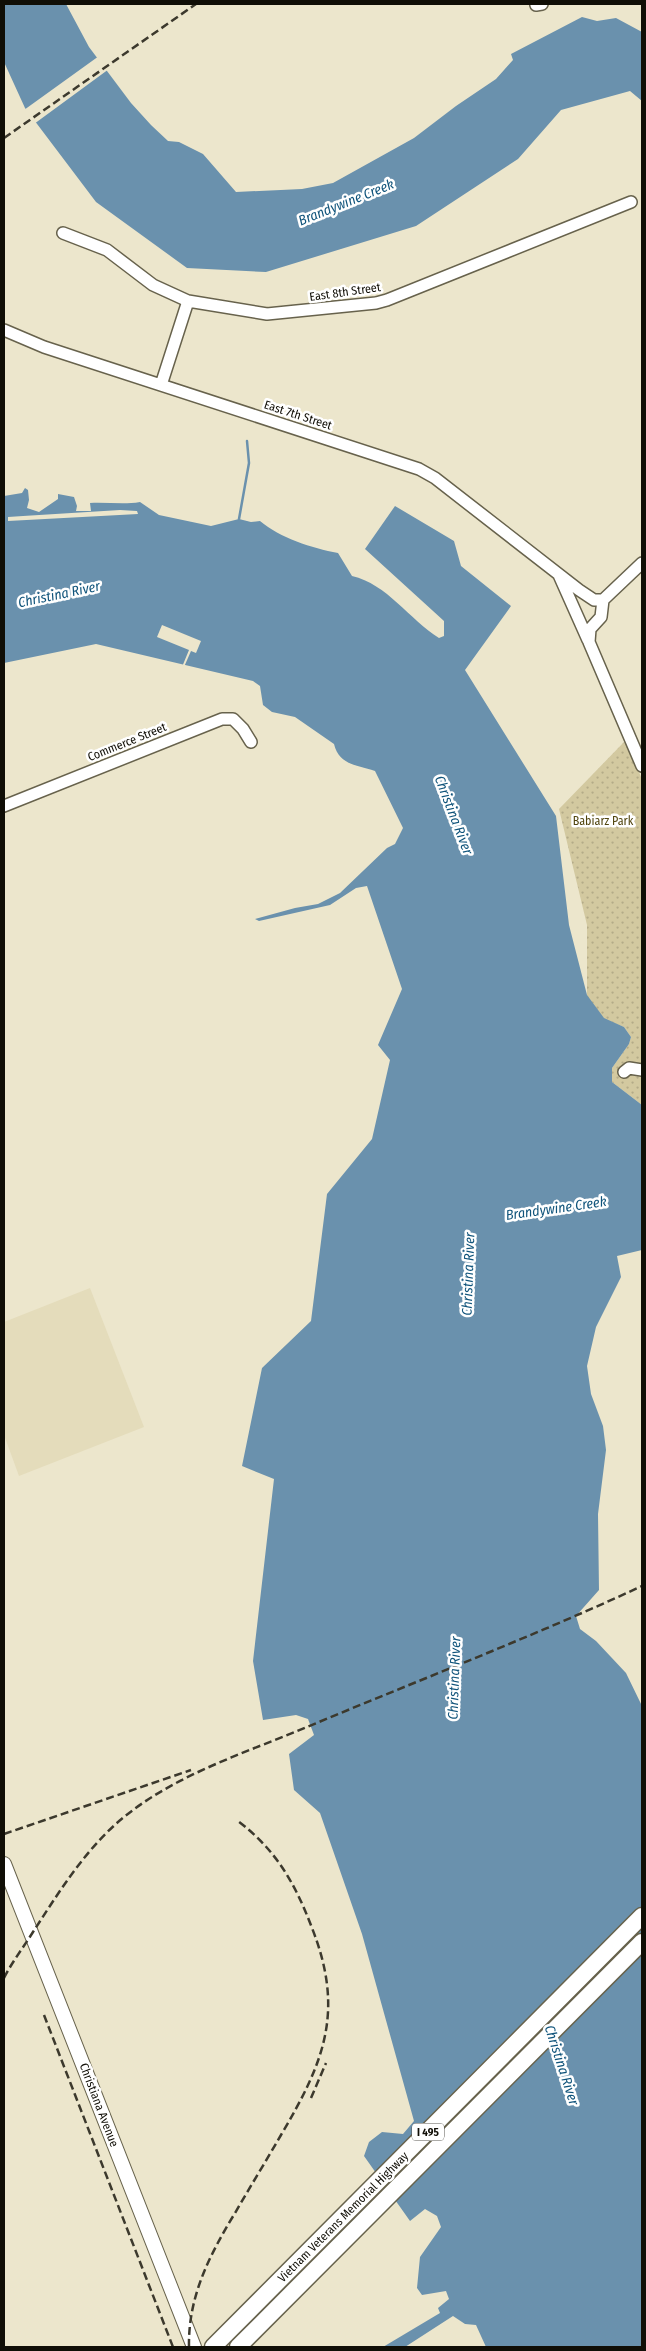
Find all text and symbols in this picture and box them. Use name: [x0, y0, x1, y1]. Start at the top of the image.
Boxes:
water label: Brandywine Creek: [296, 176, 397, 229]
street label: East 8th Street: [309, 280, 382, 304]
street label: East 7th Street: [262, 397, 334, 433]
water label: Christina River: [17, 577, 103, 611]
street label: Commerce Street: [86, 720, 168, 764]
water label: Christina River: [431, 773, 477, 858]
park label: Babiarz Park: [573, 814, 634, 828]
water label: Brandywine Creek: [505, 1193, 608, 1224]
water label: Christina River: [459, 1231, 478, 1316]
water label: Christina River: [445, 1635, 464, 1720]
water label: Christina River: [541, 2023, 583, 2108]
street label: Christiana Avenue: [77, 2061, 121, 2149]
road number: I 495: [412, 2124, 444, 2140]
street label: Vietnam Veterans Memorial Highway: [275, 2148, 412, 2285]

